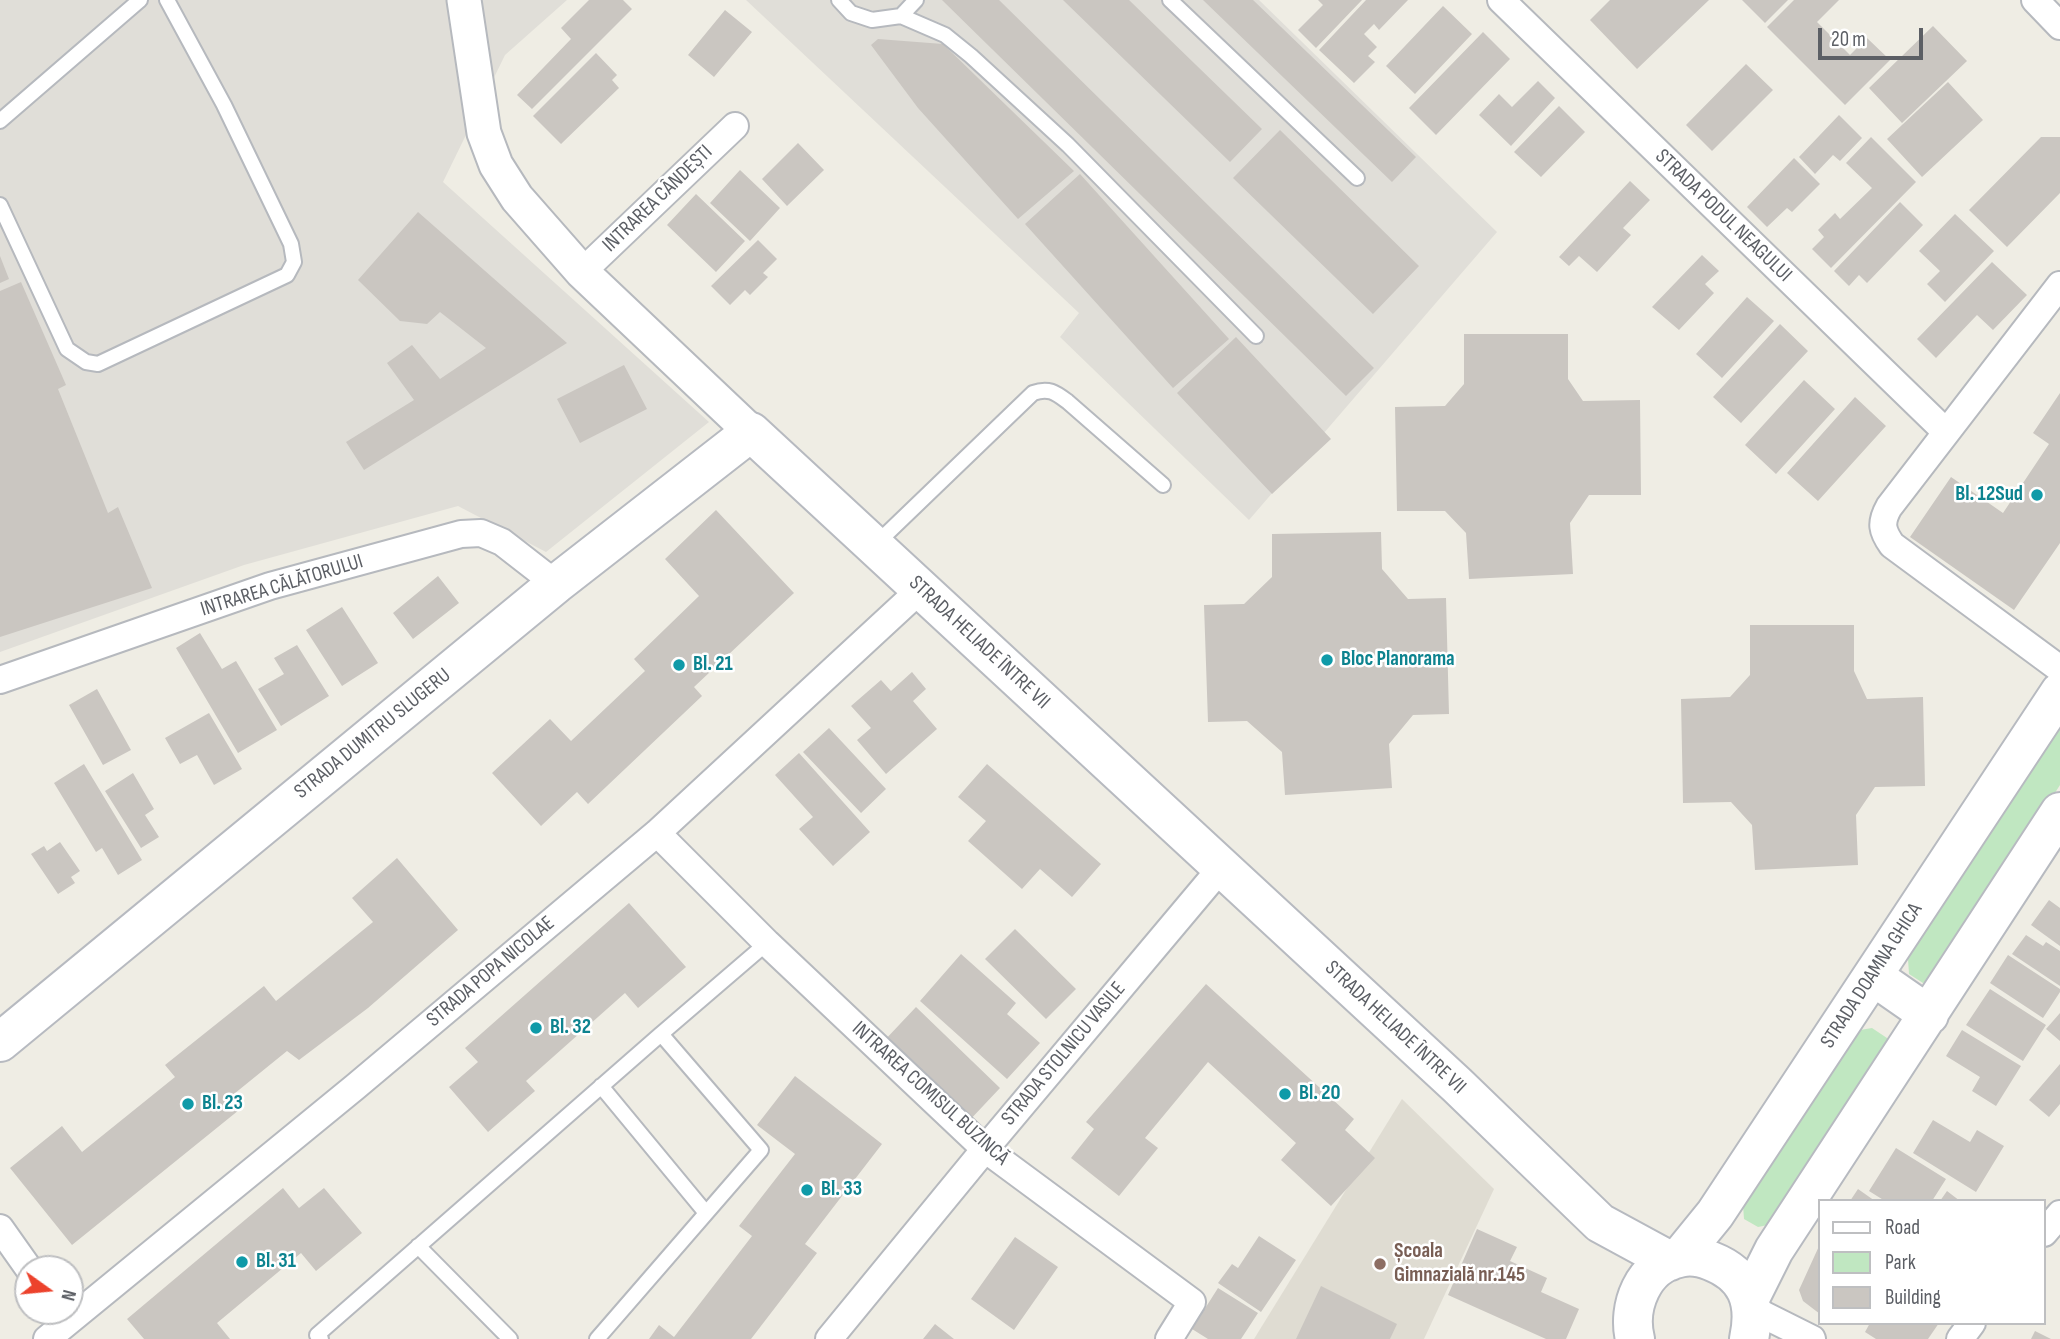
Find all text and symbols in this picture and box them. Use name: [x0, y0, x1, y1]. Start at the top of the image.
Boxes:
scale bar: [1822, 14, 1927, 58]
text: 20 m: [1831, 27, 1866, 52]
street label: INTRAREA CÂNDEȘTI: [598, 140, 718, 258]
street label: STRADA PODUL NEAGULUI: [1649, 144, 1797, 288]
place label: Bl. 12Sud: [1955, 482, 2023, 508]
marker: Bl. 12Sud: [2029, 487, 2045, 503]
street label: INTRAREA CĂLĂTORULUI: [198, 549, 366, 623]
street label: STRADA HELIADE ÎNTRE VII: [903, 571, 1055, 715]
place label: Bloc Planorama: [1341, 647, 1455, 673]
place label: Bl. 21: [693, 652, 733, 678]
marker: Bloc Planorama: [1319, 652, 1335, 668]
marker: Bl. 21: [671, 657, 687, 673]
street label: STRADA DUMITRU SLUGERU: [290, 663, 456, 805]
street label: STRADA DOAMNA GHICA: [1816, 899, 1928, 1053]
street label: STRADA POPA NICOLAE: [422, 911, 560, 1033]
street label: STRADA HELIADE ÎNTRE VII: [1319, 956, 1471, 1100]
street label: STRADA STOLNICU VASILE: [997, 977, 1131, 1131]
place label: Bl. 32: [550, 1015, 591, 1041]
street label: INTRAREA COMISUL BUZINCĂ: [846, 1017, 1014, 1171]
marker: Bl. 32: [528, 1020, 544, 1036]
place label: Bl. 20: [1299, 1081, 1340, 1107]
marker: Bl. 20: [1277, 1086, 1293, 1102]
place label: Bl. 23: [202, 1091, 243, 1117]
marker: Bl. 23: [180, 1096, 196, 1112]
place label: Bl. 33: [821, 1177, 862, 1203]
marker: Bl. 33: [799, 1182, 815, 1198]
legend: [1818, 1199, 2046, 1325]
text: Road: [1885, 1215, 1920, 1240]
place label: Școala Gimnazială nr.145: [1394, 1239, 1525, 1289]
place label: Bl. 31: [256, 1249, 296, 1275]
text: Park: [1885, 1250, 1916, 1275]
marker: Bl. 31: [234, 1254, 250, 1270]
north arrow: [14, 1255, 84, 1325]
marker: Școala Gimnazială nr.145: [1372, 1256, 1388, 1272]
text: Building: [1885, 1285, 1941, 1310]
text: N: [55, 1287, 80, 1303]

